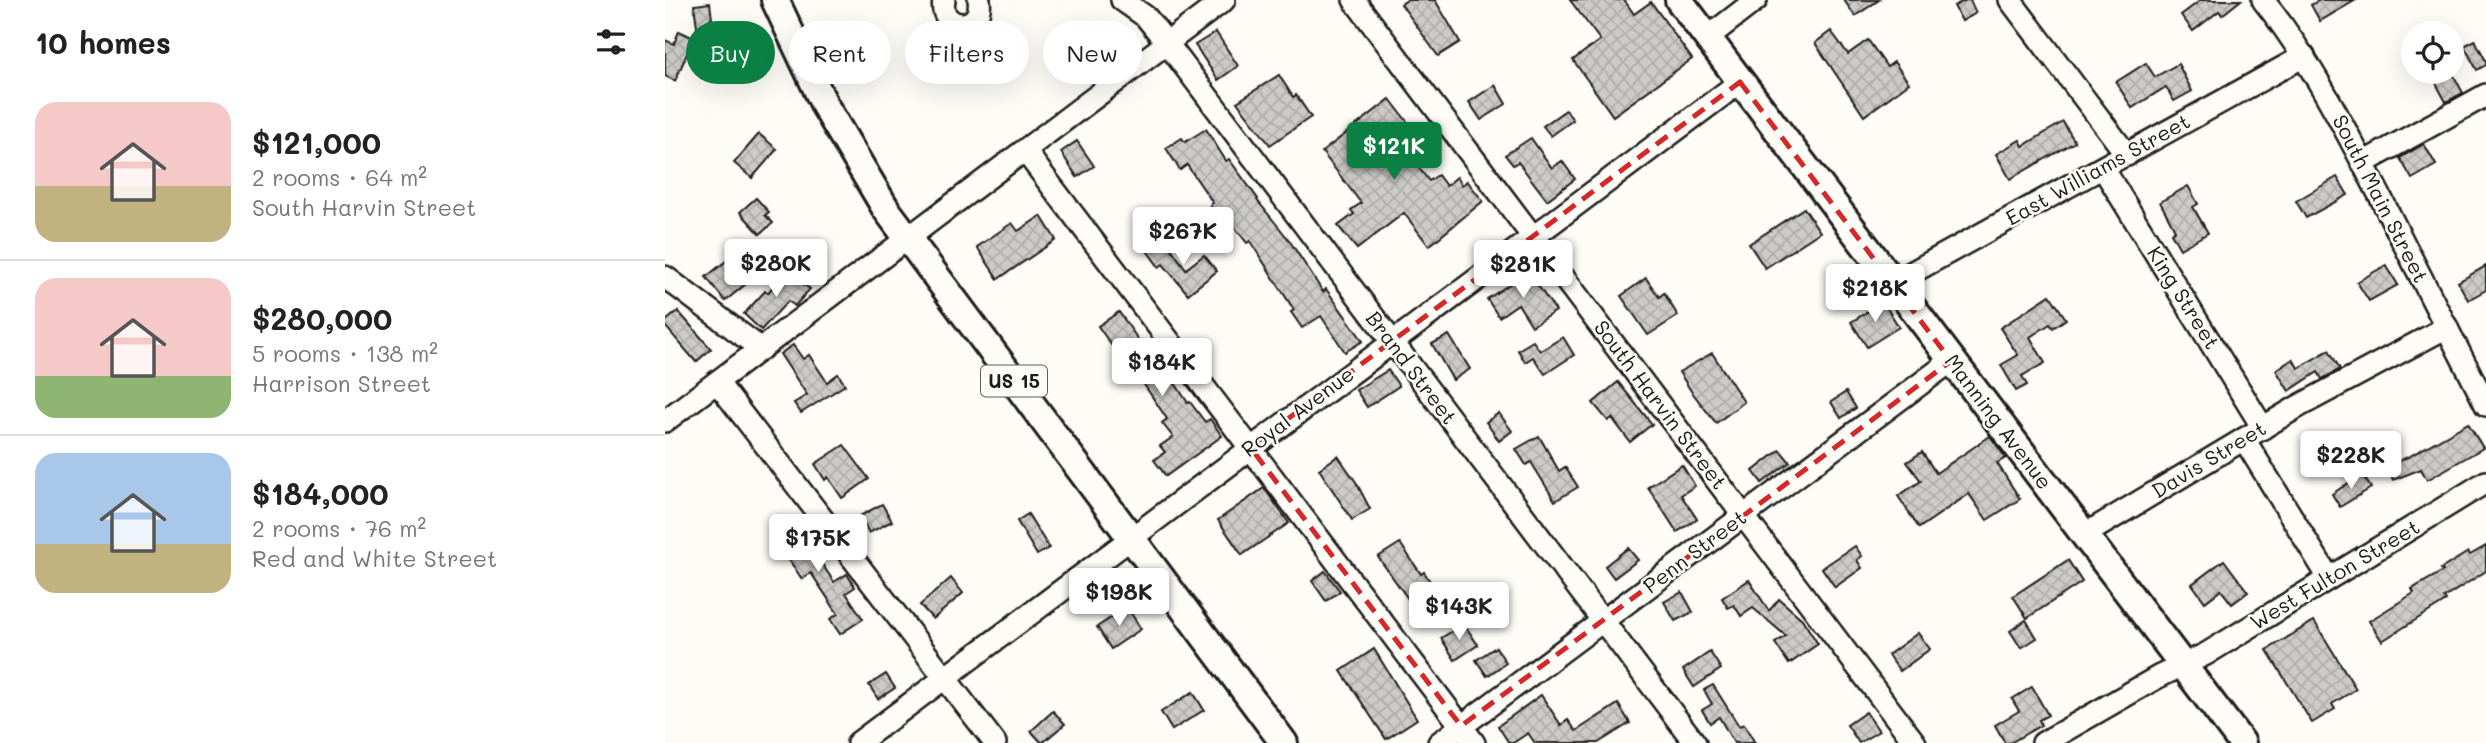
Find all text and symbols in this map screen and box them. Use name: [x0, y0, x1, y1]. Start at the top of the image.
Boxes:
chip: Buy: [686, 21, 775, 84]
chip: Rent: [789, 21, 891, 84]
chip: Filters: [905, 21, 1029, 84]
chip: New: [1043, 21, 1142, 84]
map controls: [2401, 21, 2464, 84]
button: locate: [2401, 21, 2464, 84]
text: 10 homes: [35, 22, 171, 62]
icon: filters: [592, 23, 630, 61]
street label: East Williams Street: [2000, 107, 2194, 231]
street label: South Main Street: [2327, 110, 2435, 287]
text: $121,000: [252, 122, 381, 162]
pin: $121K: [1345, 122, 1443, 182]
icon: home: [91, 130, 175, 214]
text: $121K: [1363, 130, 1425, 160]
text: 2 rooms · 64 m²: [252, 162, 427, 192]
text: South Harvin Street: [252, 192, 476, 222]
pin: $267K: [1134, 208, 1232, 267]
text: $267K: [1149, 215, 1217, 245]
pin: $280K: [727, 240, 825, 299]
pin: $281K: [1474, 240, 1572, 300]
street label: King Street: [2142, 241, 2227, 354]
text: $280K: [740, 247, 812, 277]
text: $281K: [1490, 248, 1556, 278]
pin: $218K: [1826, 264, 1924, 324]
text: $218K: [1842, 272, 1908, 302]
text: $280,000: [252, 298, 392, 338]
street label: Brand Street: [1361, 305, 1464, 429]
icon: home: [91, 306, 175, 390]
street label: South Harvin Street: [1589, 314, 1734, 494]
text: 5 rooms · 138 m²: [252, 338, 438, 368]
pin: $184K: [1113, 338, 1211, 398]
text: $184K: [1128, 346, 1196, 376]
street label: Manning Avenue: [1939, 348, 2059, 494]
street label: Royal Avenue: [1235, 360, 1359, 462]
road number: US 15: [981, 366, 1047, 396]
text: Harrison Street: [252, 368, 431, 398]
street label: Davis Street: [2146, 414, 2270, 503]
pin: $228K: [2302, 432, 2400, 491]
text: $228K: [2316, 439, 2386, 469]
text: $184,000: [252, 473, 389, 513]
icon: home: [91, 481, 175, 565]
street label: Penn Street: [1637, 503, 1751, 598]
street label: West Fulton Street: [2245, 512, 2424, 635]
text: 2 rooms · 76 m²: [252, 513, 426, 543]
pin: $175K: [769, 514, 867, 574]
text: $175K: [785, 522, 851, 552]
text: Red and White Street: [252, 543, 497, 573]
pin: $198K: [1070, 568, 1168, 628]
text: $198K: [1085, 576, 1153, 606]
pin: $143K: [1410, 582, 1508, 642]
text: $143K: [1425, 590, 1493, 620]

